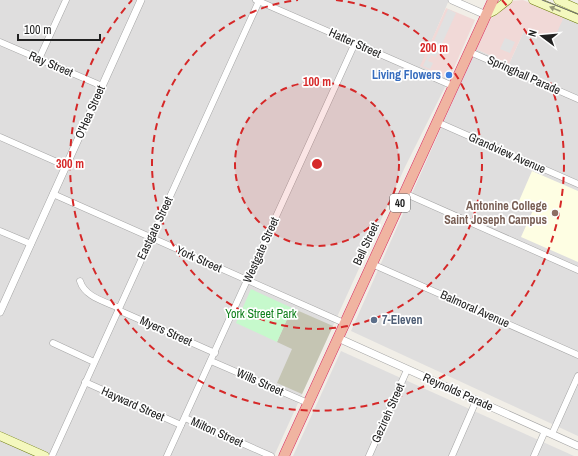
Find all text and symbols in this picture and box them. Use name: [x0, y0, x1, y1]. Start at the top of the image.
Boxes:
one-way arrow: [549, 6, 561, 12]
scale bar: [18, 16, 100, 42]
north arrow: [522, 16, 562, 56]
text: 100 m: [24, 22, 51, 38]
street label: Hatter Street: [326, 24, 384, 62]
text: N: [525, 28, 540, 38]
text: 200 m: [420, 40, 448, 56]
street label: Ray Street: [26, 48, 76, 81]
street label: Springhall Parade: [485, 52, 563, 98]
place label: Living Flowers: [372, 67, 442, 83]
marker: Living Flowers: [444, 70, 454, 80]
text: 100 m: [303, 74, 331, 90]
street label: O'Hea Street: [71, 83, 109, 141]
street label: Grandview Avenue: [466, 129, 548, 177]
text: 300 m: [56, 156, 84, 172]
centre of rings: [310, 157, 324, 171]
street label: Eastgate Street: [133, 194, 177, 262]
road number: 40: [390, 194, 410, 212]
place label: Antonine College Saint Joseph Campus: [444, 198, 548, 228]
marker: Antonine College Saint Joseph Campus: [550, 208, 560, 218]
street label: Westgate Street: [239, 214, 283, 285]
street label: Bell Street: [349, 220, 383, 268]
street label: York Street: [174, 242, 225, 276]
street label: Balmoral Avenue: [438, 287, 512, 331]
park label: York Street Park: [225, 306, 297, 322]
street label: Myers Street: [137, 312, 195, 350]
place label: 7-Eleven: [382, 312, 422, 328]
marker: 7-Eleven: [369, 315, 379, 325]
street label: Wills Street: [234, 364, 286, 400]
street label: Reynolds Parade: [420, 369, 496, 415]
street label: Gezireh Street: [368, 380, 408, 445]
street label: Hayward Street: [99, 383, 167, 425]
street label: Milton Street: [188, 413, 246, 451]

